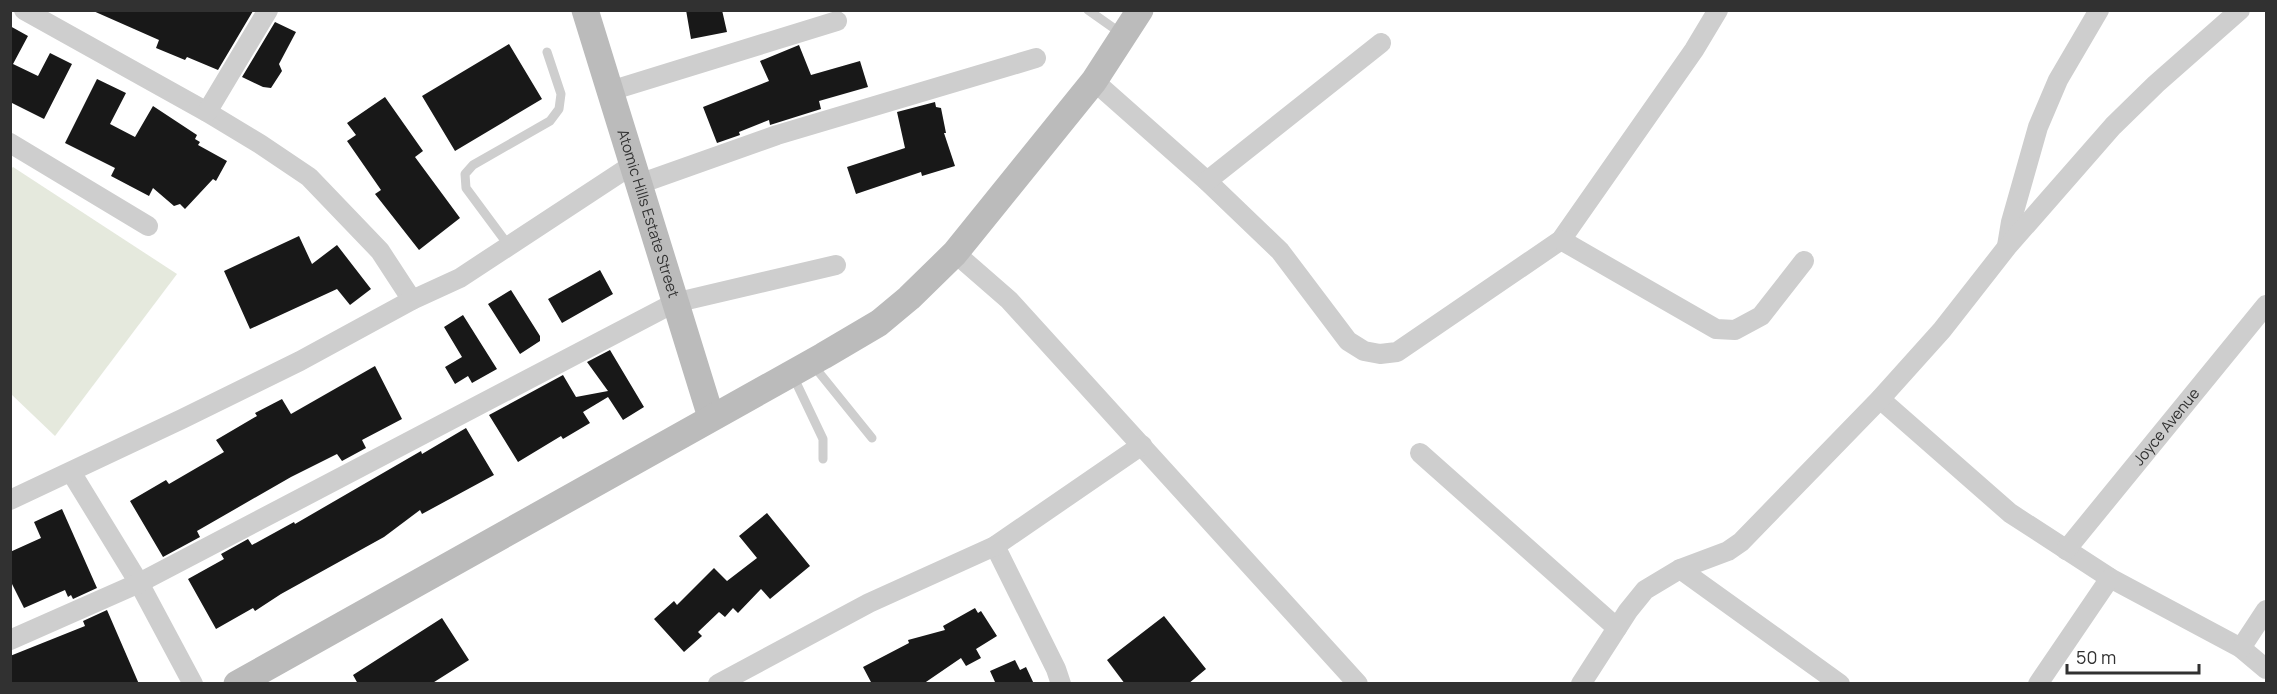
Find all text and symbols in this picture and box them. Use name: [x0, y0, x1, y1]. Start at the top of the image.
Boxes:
street label: Atomic Hills Estate Street: [612, 126, 684, 300]
street label: Joyce Avenue: [2128, 383, 2204, 470]
scale bar: [2067, 637, 2199, 675]
text: 50 m: [2076, 645, 2116, 669]

